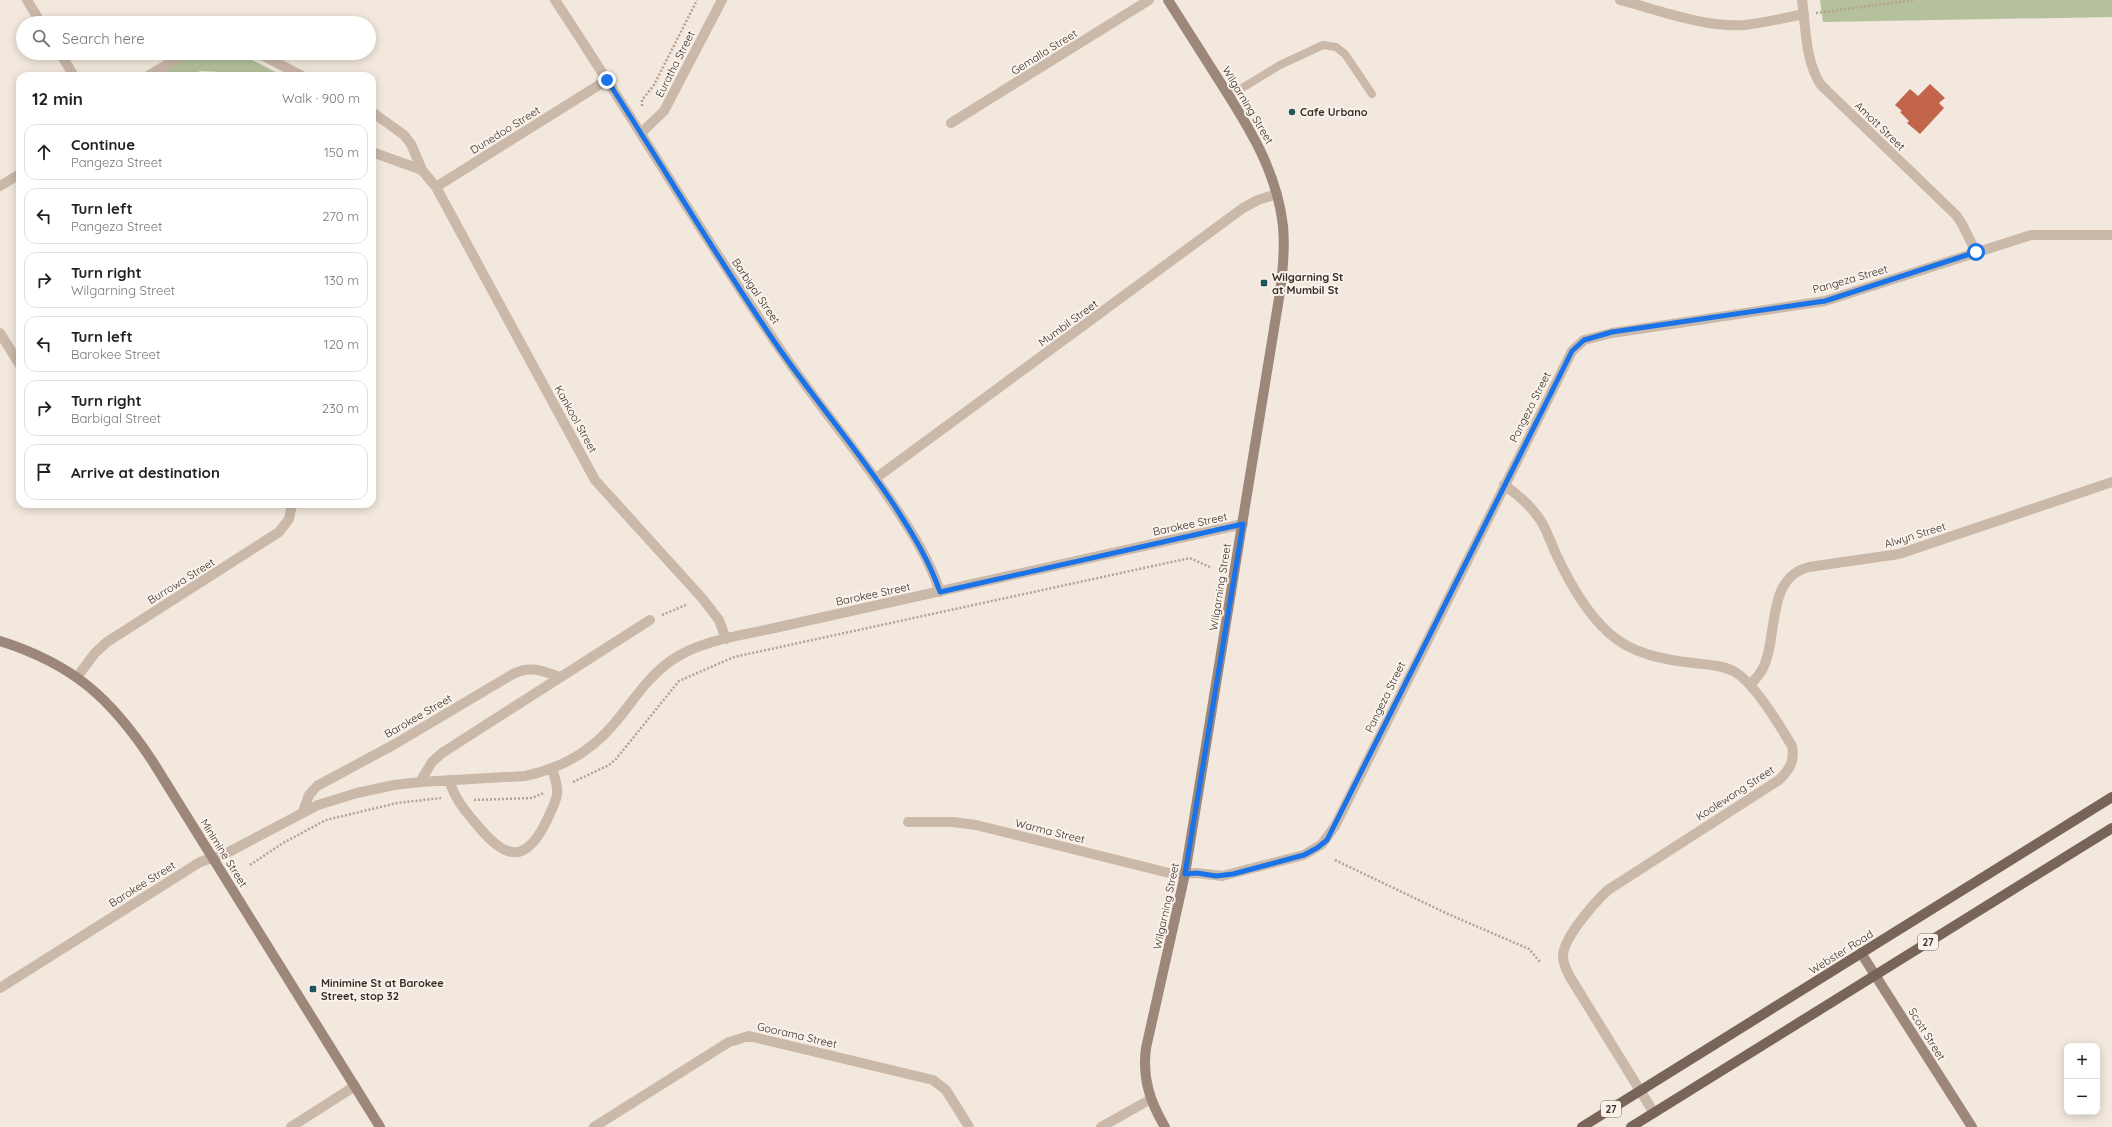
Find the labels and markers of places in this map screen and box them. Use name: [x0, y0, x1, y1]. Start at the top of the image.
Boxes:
place label: Cafe Urbano: [1300, 105, 1368, 119]
marker: Cafe Urbano: [1287, 107, 1297, 117]
place label: Wilgarning St at Mumbil St: [1272, 270, 1343, 297]
marker: Wilgarning St at Mumbil St: [1259, 278, 1269, 288]
place label: Minimine St at Barokee Street, stop 32: [321, 976, 444, 1003]
marker: Minimine St at Barokee Street, stop 32: [308, 984, 318, 994]

